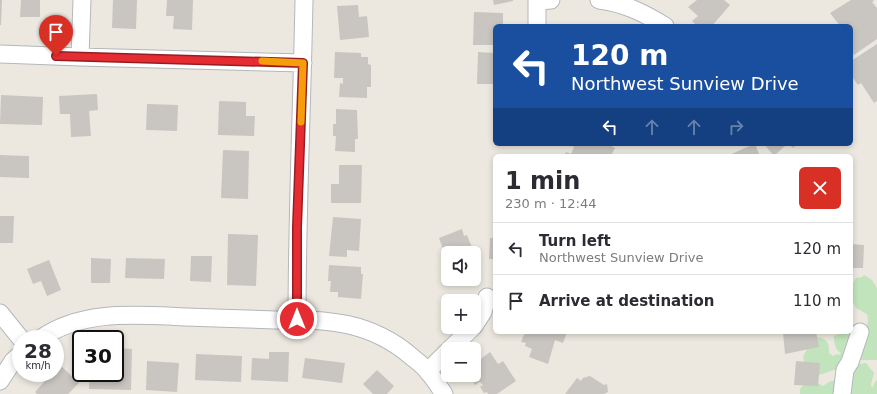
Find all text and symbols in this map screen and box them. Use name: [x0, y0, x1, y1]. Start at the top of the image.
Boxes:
pin: [39, 15, 73, 56]
icon: arrive: [45, 21, 67, 43]
text: 120 m: [571, 39, 668, 72]
icon: left: [505, 40, 557, 92]
text: Northwest Sunview Drive: [571, 73, 799, 94]
icon: left: [599, 116, 621, 138]
icon: ahead: [641, 116, 663, 138]
icon: ahead: [683, 116, 705, 138]
icon: right: [725, 116, 747, 138]
text: 1 min: [505, 167, 580, 195]
button: close: [799, 167, 841, 209]
text: 230 m · 12:44: [505, 196, 596, 211]
text: Turn left: [539, 232, 611, 250]
icon: left: [505, 238, 527, 260]
text: 120 m: [793, 240, 841, 258]
map controls: [441, 246, 481, 382]
button: sound: [441, 246, 481, 286]
text: Northwest Sunview Drive: [539, 250, 703, 265]
icon: arrive: [505, 290, 527, 312]
text: Arrive at destination: [539, 292, 714, 310]
text: 110 m: [793, 292, 841, 310]
button: +: [441, 294, 481, 334]
position arrow: [276, 298, 318, 340]
speed limit sign: 30: [72, 330, 124, 382]
text: 28: [24, 339, 52, 363]
button: −: [441, 342, 481, 382]
text: km/h: [25, 360, 51, 371]

